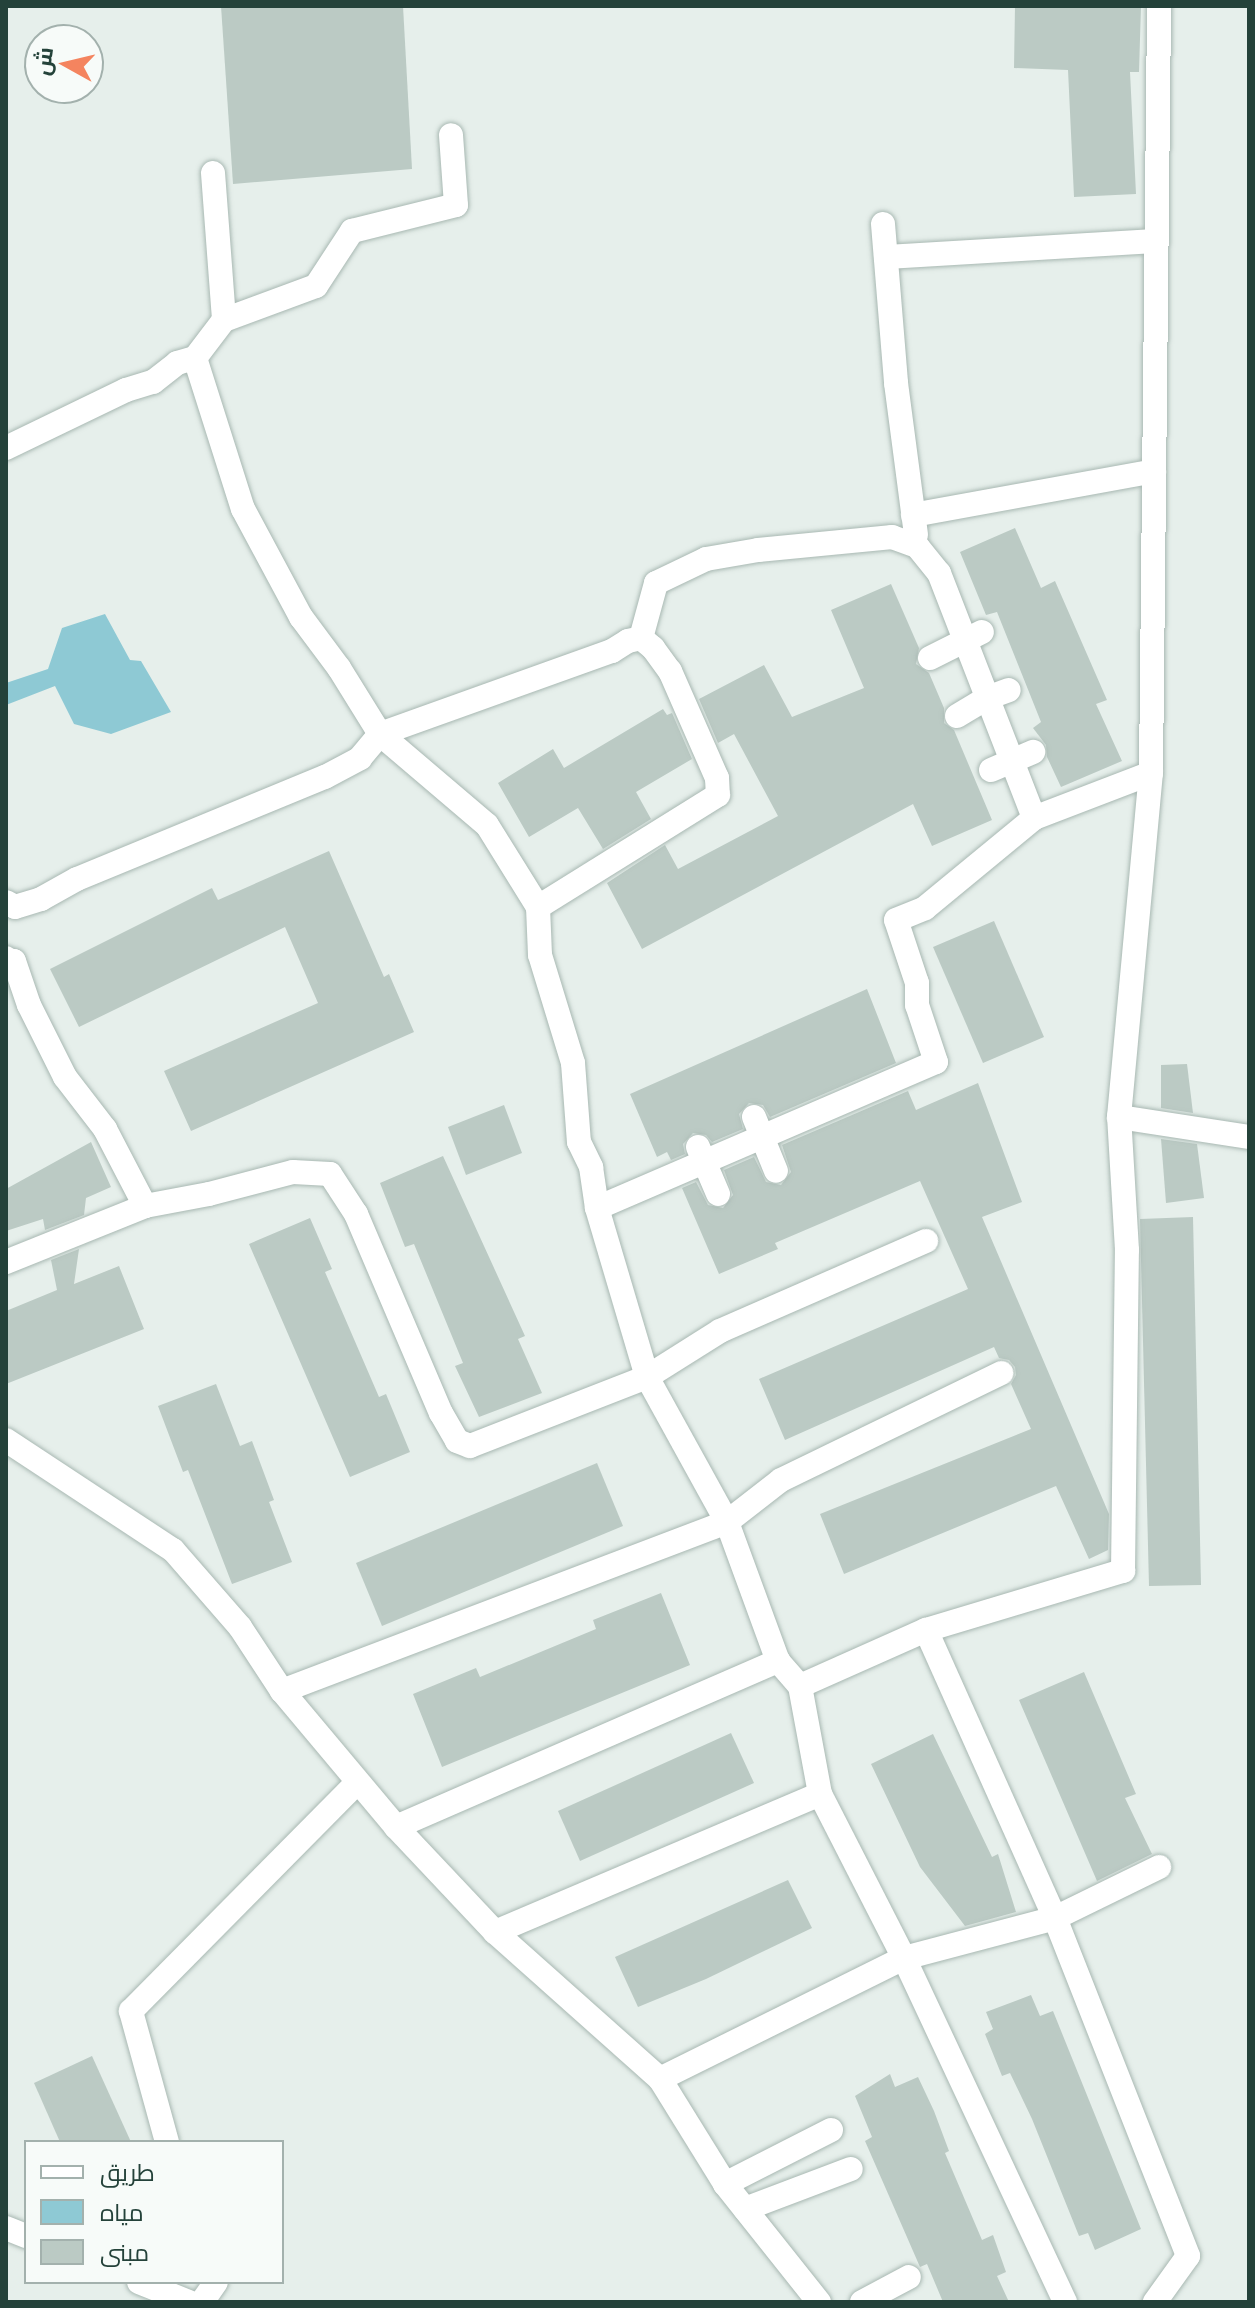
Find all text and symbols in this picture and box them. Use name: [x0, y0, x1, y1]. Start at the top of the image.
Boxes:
north arrow: [24, 24, 104, 104]
text: ش: [25, 45, 59, 77]
legend: [24, 2140, 284, 2284]
text: طريق: [100, 2155, 155, 2188]
text: مياه: [100, 2195, 144, 2228]
text: مبنى: [100, 2235, 149, 2268]

